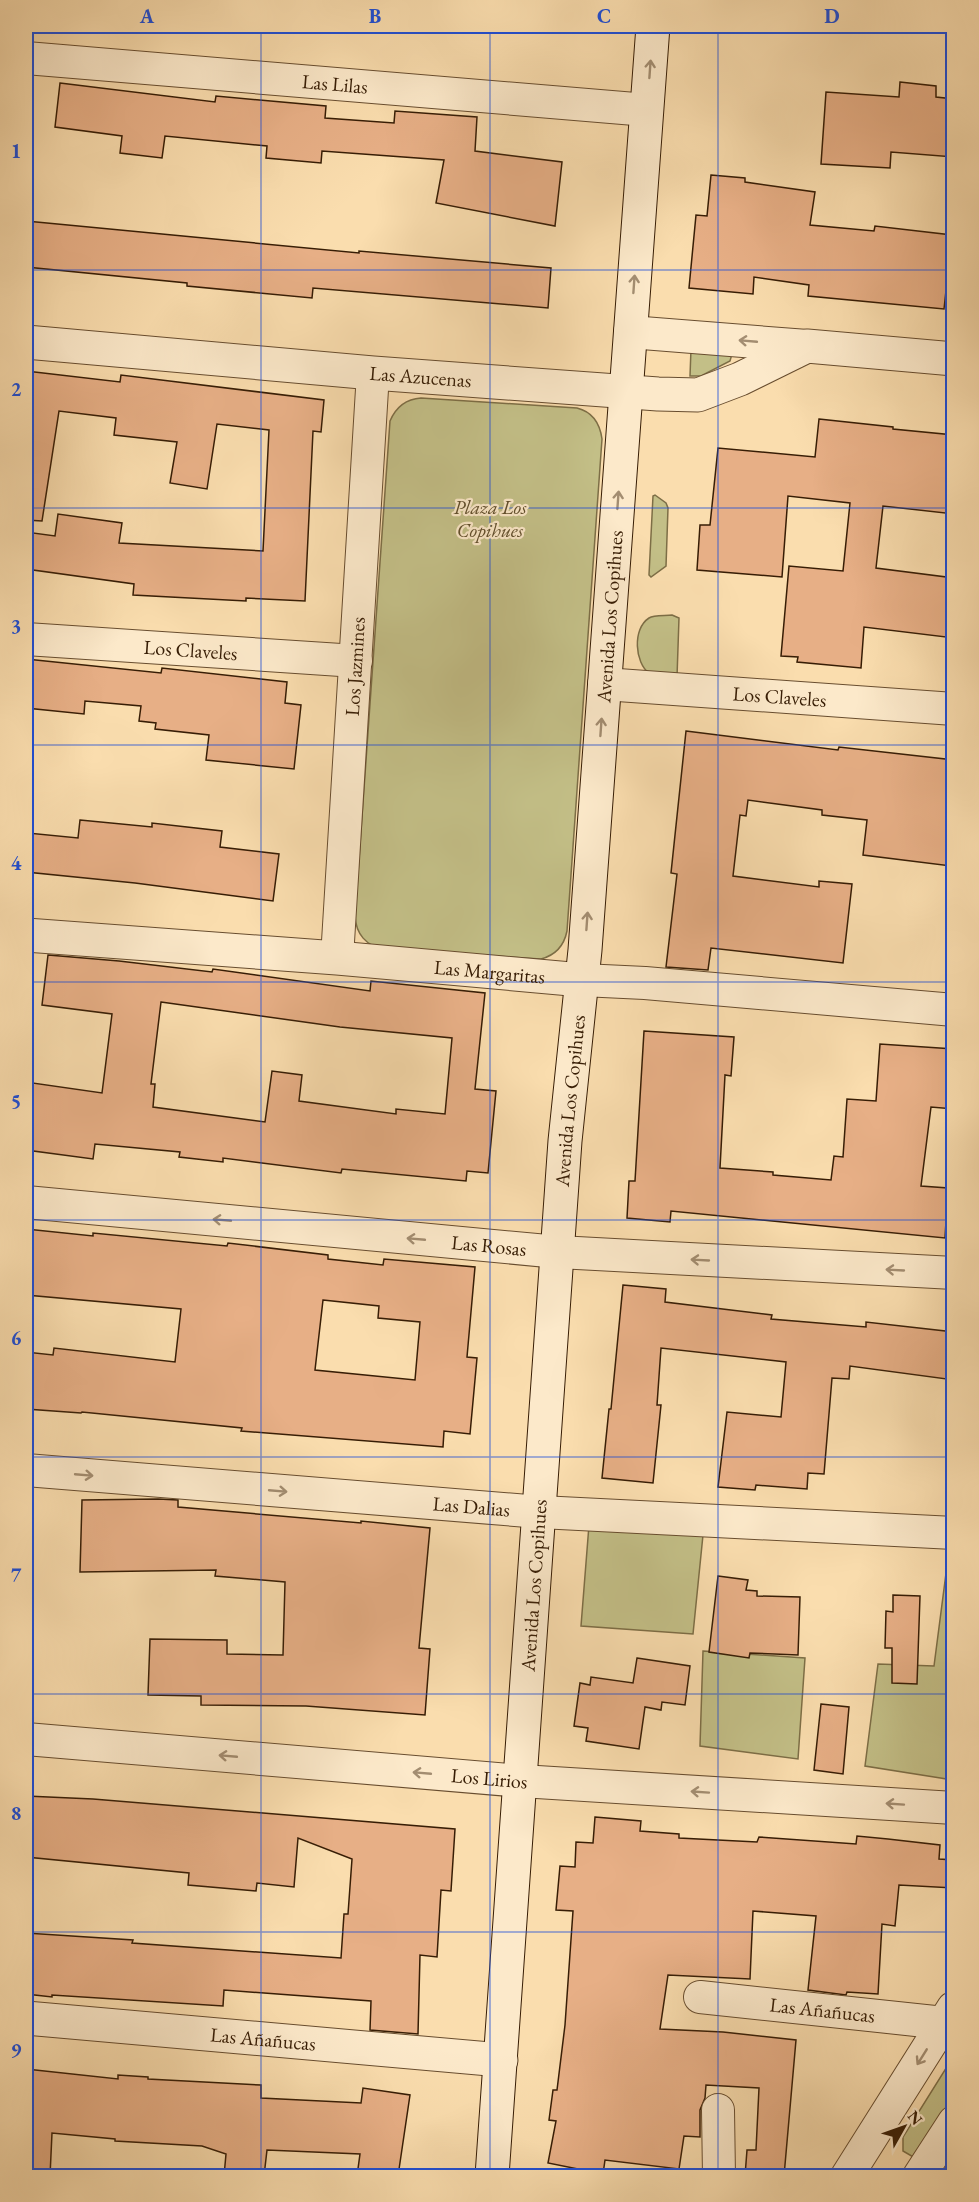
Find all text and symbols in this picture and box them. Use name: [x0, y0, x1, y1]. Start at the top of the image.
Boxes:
text: A: [139, 3, 155, 29]
text: B: [369, 3, 381, 29]
text: C: [597, 3, 611, 29]
text: D: [824, 3, 840, 29]
one-way arrow: [644, 59, 655, 79]
street label: Las Lilas: [301, 68, 369, 100]
text: 1: [11, 138, 21, 164]
one-way arrow: [628, 275, 639, 295]
one-way arrow: [739, 335, 759, 346]
street label: Las Azucenas: [369, 360, 472, 393]
text: 2: [11, 376, 22, 402]
one-way arrow: [612, 490, 623, 510]
park label: Plaza Los Copihues: [453, 494, 527, 543]
street label: Avenida Los Copihues: [590, 529, 629, 705]
text: 3: [11, 613, 21, 639]
street label: Los Jazmines: [339, 616, 371, 717]
street label: Los Claveles: [143, 634, 238, 666]
street label: Los Claveles: [732, 680, 827, 713]
one-way arrow: [596, 718, 607, 737]
text: 4: [11, 850, 22, 876]
one-way arrow: [581, 912, 592, 932]
street label: Las Margaritas: [433, 954, 546, 990]
street label: Avenida Los Copihues: [549, 1014, 591, 1189]
text: 5: [11, 1088, 21, 1114]
one-way arrow: [212, 1214, 232, 1225]
street label: Las Rosas: [450, 1229, 528, 1262]
one-way arrow: [406, 1233, 426, 1244]
one-way arrow: [691, 1254, 711, 1265]
one-way arrow: [886, 1264, 906, 1275]
text: 6: [11, 1325, 22, 1351]
one-way arrow: [73, 1470, 93, 1481]
one-way arrow: [268, 1486, 288, 1497]
street label: Las Dalias: [432, 1490, 511, 1523]
street label: Avenida Los Copihues: [515, 1498, 553, 1674]
text: 7: [11, 1562, 22, 1588]
one-way arrow: [218, 1750, 238, 1761]
street label: Los Lirios: [450, 1762, 528, 1794]
one-way arrow: [413, 1767, 433, 1778]
one-way arrow: [691, 1787, 711, 1798]
one-way arrow: [886, 1799, 906, 1810]
text: 8: [11, 1800, 21, 1826]
street label: Las Añañucas: [768, 1991, 876, 2029]
street label: Las Añañucas: [209, 2021, 317, 2057]
text: 9: [11, 2037, 22, 2063]
one-way arrow: [916, 2048, 928, 2065]
north arrow: [874, 2097, 934, 2157]
text: N: [903, 2106, 927, 2129]

